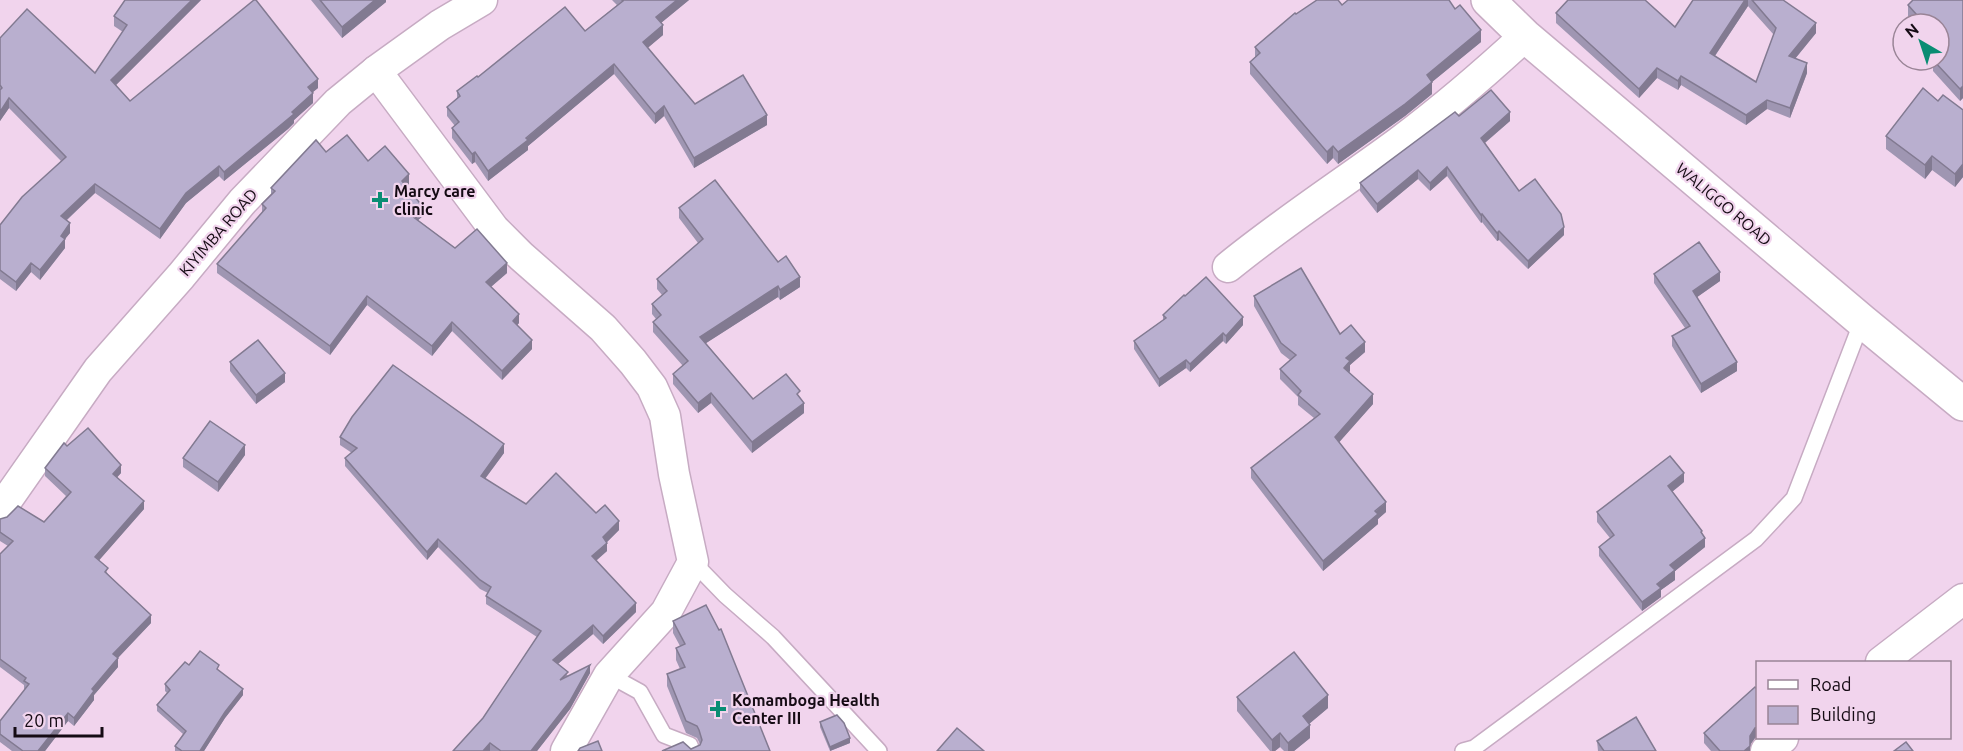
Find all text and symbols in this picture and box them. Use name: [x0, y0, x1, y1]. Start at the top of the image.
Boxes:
north arrow: [1891, 12, 1951, 72]
text: N: [1901, 20, 1922, 41]
street label: WALIGGO ROAD: [1673, 159, 1775, 249]
place label: Marcy care clinic: [394, 182, 476, 218]
street label: KIYIMBA ROAD: [175, 185, 261, 279]
marker: Marcy care clinic: [371, 191, 389, 209]
legend: [1756, 661, 1951, 739]
text: Road: [1810, 674, 1852, 694]
place label: Komamboga Health Center III: [732, 691, 880, 727]
scale bar: [15, 700, 102, 738]
marker: Komamboga Health Center III: [709, 700, 727, 718]
text: Building: [1810, 704, 1876, 724]
text: 20 m: [24, 710, 64, 730]

